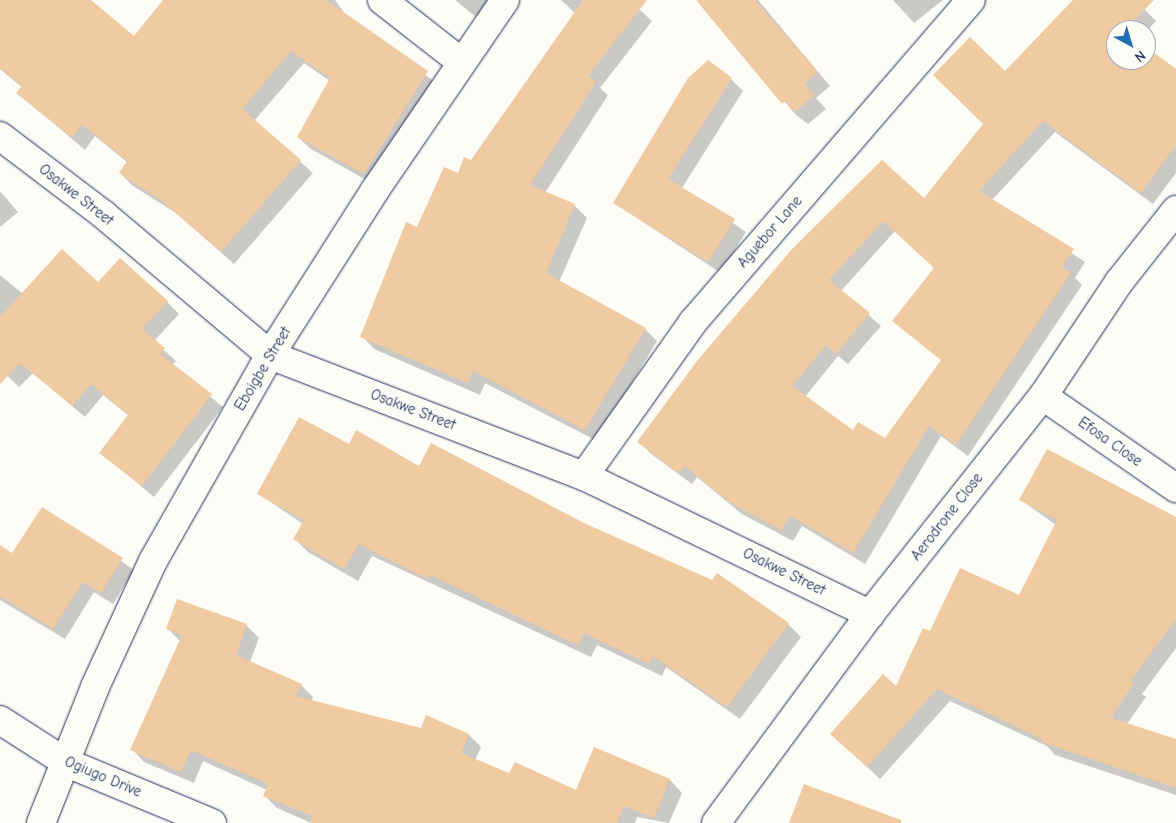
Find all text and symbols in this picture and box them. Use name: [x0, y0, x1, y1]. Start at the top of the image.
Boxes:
north arrow: [1106, 20, 1156, 70]
text: N: [1131, 47, 1149, 66]
street label: Osakwe Street: [35, 160, 117, 230]
street label: Aguebor Lane: [734, 192, 806, 272]
street label: Eboigbe Street: [231, 324, 295, 414]
street label: Osakwe Street: [368, 386, 458, 434]
street label: Efosa Close: [1075, 413, 1145, 471]
street label: Aerodrone Close: [907, 470, 987, 564]
street label: Osakwe Street: [740, 544, 828, 600]
street label: Ogiugo Drive: [62, 753, 144, 801]

